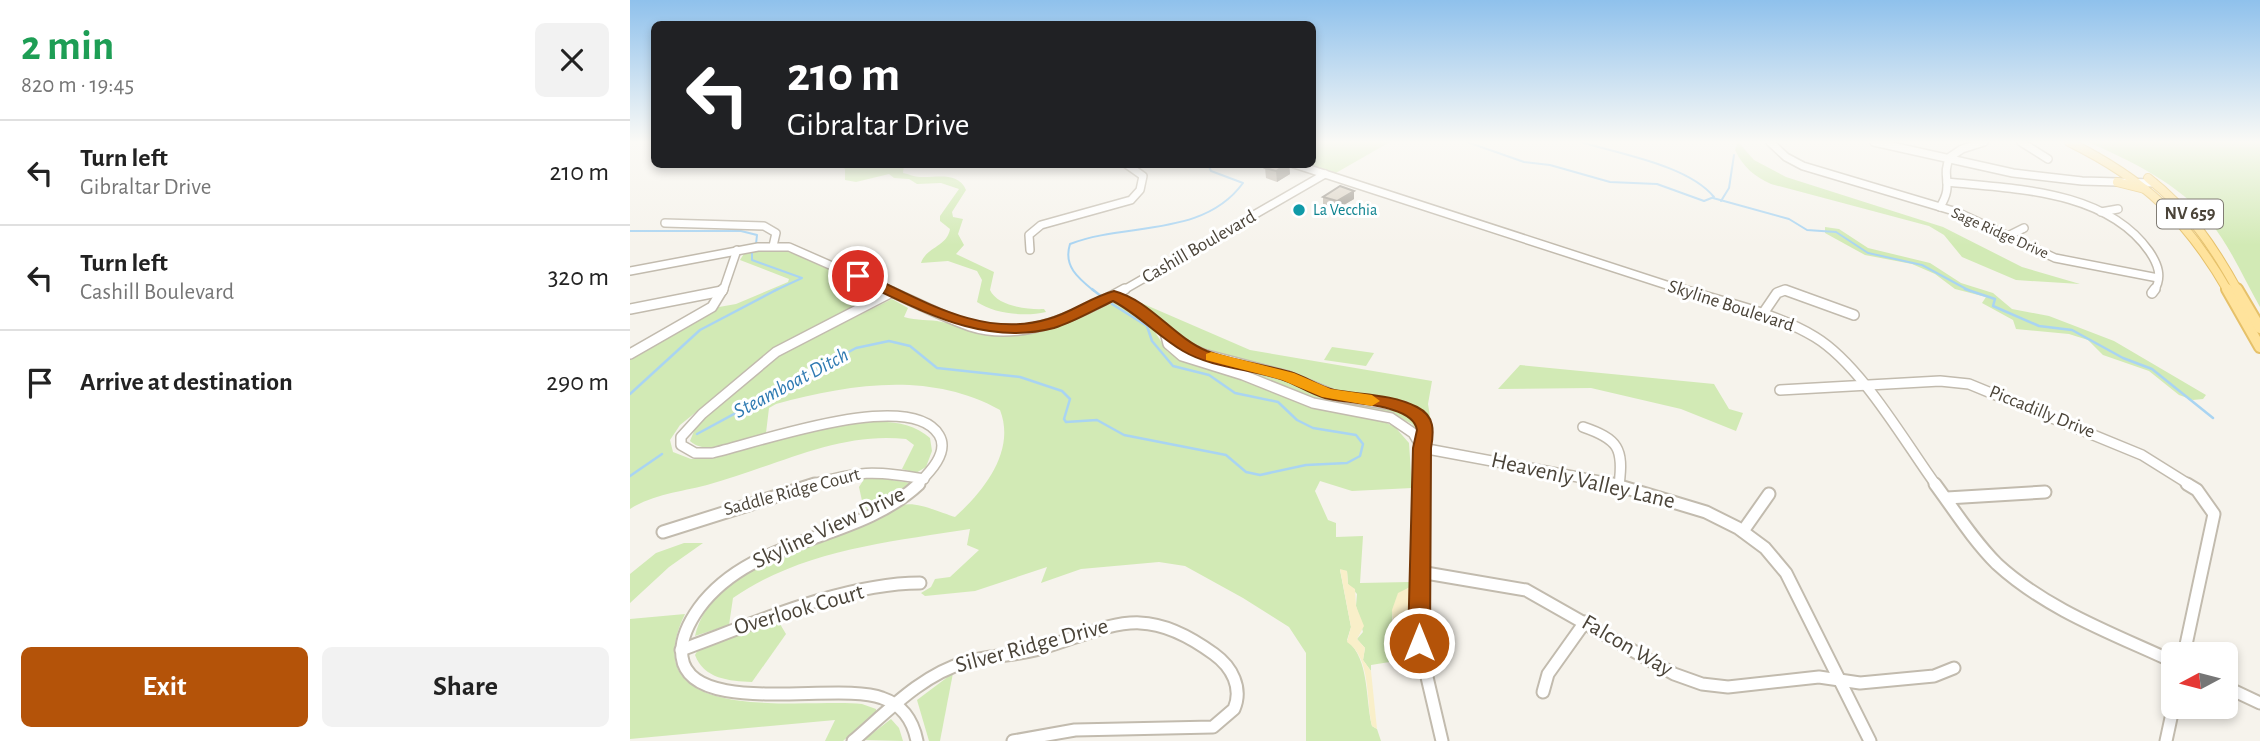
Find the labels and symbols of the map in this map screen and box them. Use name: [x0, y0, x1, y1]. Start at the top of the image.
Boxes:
road number: NV 659: [2157, 200, 2223, 229]
marker: La Vecchia: [1291, 202, 1307, 218]
place label: La Vecchia: [1313, 202, 1377, 218]
street label: Sage Ridge Drive: [1949, 204, 2051, 262]
street label: Cashill Boulevard: [1139, 207, 1259, 287]
pin: [828, 246, 888, 306]
street label: Skyline Boulevard: [1666, 277, 1797, 335]
water label: Steamboat Ditch: [730, 344, 852, 422]
street label: Piccadilly Drive: [1986, 382, 2098, 442]
street label: Heavenly Valley Lane: [1489, 449, 1677, 513]
street label: Saddle Ridge Court: [722, 465, 862, 519]
street label: Skyline View Drive: [749, 483, 909, 573]
street label: Overlook Court: [732, 580, 867, 639]
position arrow: [1382, 606, 1456, 680]
street label: Falcon Way: [1578, 611, 1676, 681]
street label: Silver Ridge Drive: [953, 615, 1111, 677]
north arrow: [2161, 642, 2238, 719]

